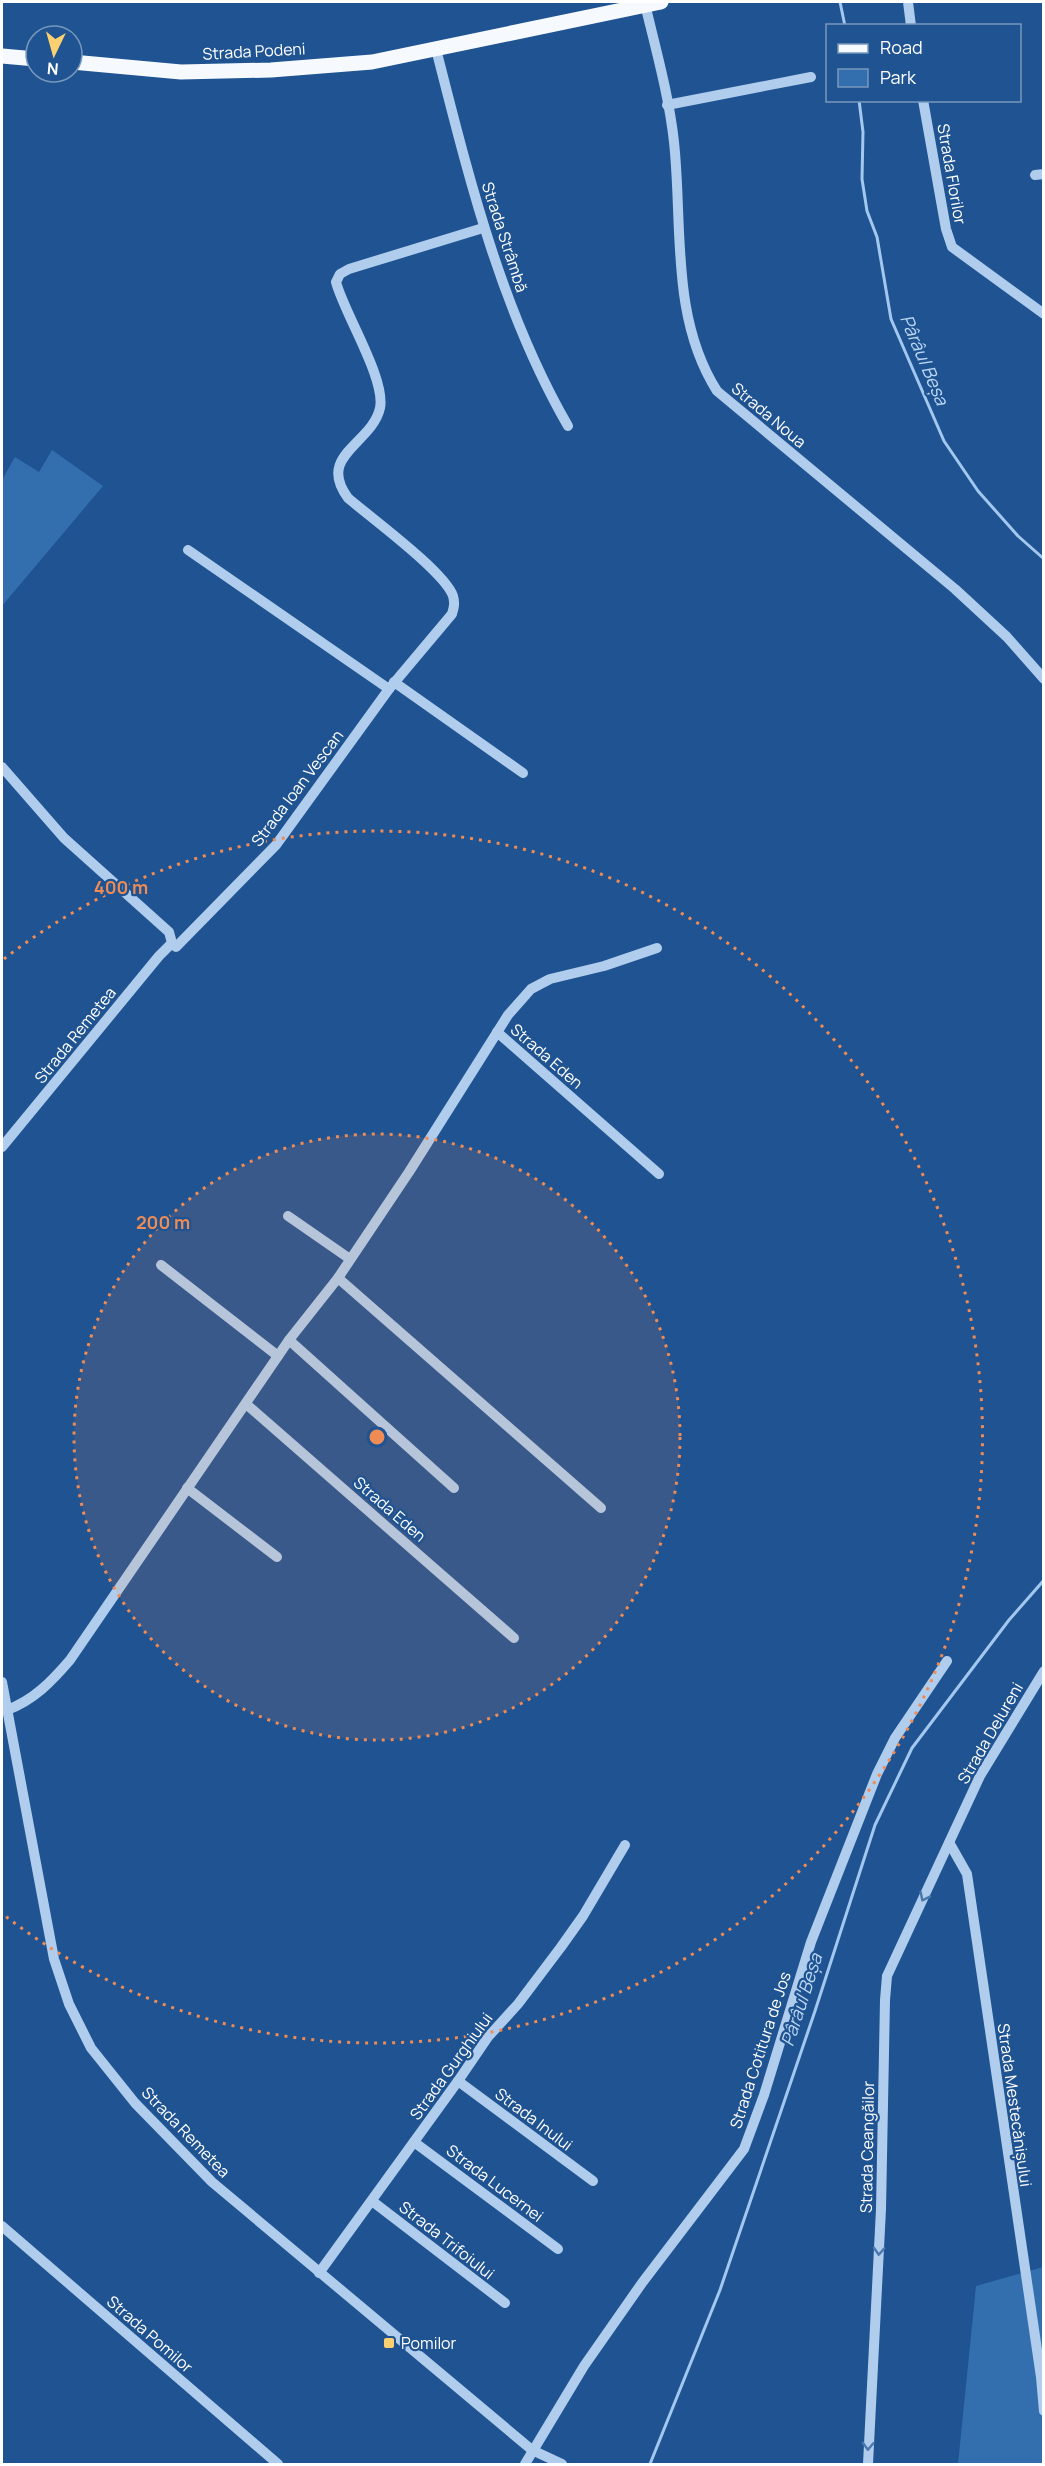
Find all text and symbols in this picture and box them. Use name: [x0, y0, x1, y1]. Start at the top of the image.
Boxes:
north arrow: [24, 24, 84, 84]
legend: [826, 24, 1021, 102]
text: Road: [880, 35, 923, 59]
street label: Strada Podeni: [202, 37, 306, 65]
text: N: [46, 57, 59, 80]
text: Park: [880, 65, 917, 89]
street label: Strada Florilor: [932, 122, 972, 226]
street label: Strada Strâmbă: [477, 179, 533, 295]
water label: Pârâul Beșa: [895, 311, 955, 409]
street label: Strada Noua: [727, 377, 811, 453]
street label: Strada Ioan Vescan: [246, 725, 348, 851]
text: 400 m: [94, 875, 148, 899]
street label: Strada Remetea: [29, 982, 121, 1088]
street label: Strada Eden: [506, 1018, 588, 1094]
text: 200 m: [136, 1210, 190, 1234]
centre of rings: [367, 1427, 387, 1447]
street label: Strada Eden: [349, 1471, 431, 1547]
street label: Strada Delureni: [952, 1678, 1028, 1788]
one-way arrow: [920, 1890, 931, 1901]
water label: Pârâul Beșa: [775, 1949, 828, 2049]
street label: Strada Cotitura de Jos: [724, 1969, 796, 2131]
street label: Strada Gurghiului: [405, 2008, 497, 2124]
street label: Strada Mestecănișului: [993, 2022, 1037, 2188]
street label: Strada Ceangăilor: [855, 2080, 879, 2213]
street label: Strada Remetea: [137, 2082, 235, 2182]
street label: Strada Inului: [491, 2083, 577, 2155]
street label: Strada Lucernei: [442, 2139, 548, 2227]
street label: Strada Trifoiului: [395, 2196, 499, 2284]
one-way arrow: [873, 2247, 886, 2256]
street label: Strada Pomilor: [102, 2290, 198, 2378]
place label: Pomilor: [401, 2332, 457, 2354]
marker: Pomilor: [382, 2336, 396, 2350]
one-way arrow: [862, 2442, 875, 2451]

